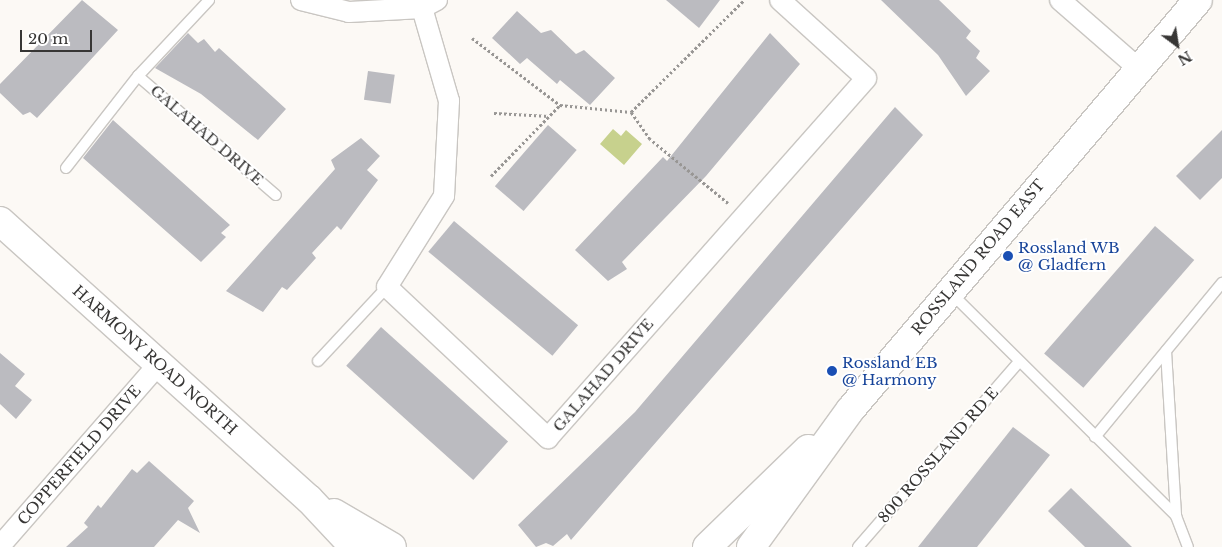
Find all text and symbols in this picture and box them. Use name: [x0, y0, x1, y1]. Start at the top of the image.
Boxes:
scale bar: [22, 20, 95, 52]
north arrow: [1152, 20, 1202, 70]
text: 20 m: [28, 29, 68, 48]
text: N: [1174, 47, 1195, 69]
street label: GALAHAD DRIVE: [147, 81, 267, 189]
street label: ROSSLAND ROAD EAST: [908, 176, 1048, 338]
place label: Rossland WB @ Gladfern: [1018, 238, 1120, 273]
marker: Rossland WB @ Gladfern: [1002, 250, 1014, 262]
street label: HARMONY ROAD NORTH: [69, 281, 241, 439]
street label: GALAHAD DRIVE: [549, 315, 657, 435]
place label: Rossland EB @ Harmony: [842, 353, 937, 388]
marker: Rossland EB @ Harmony: [826, 365, 838, 377]
street label: COPPERFIELD DRIVE: [14, 382, 144, 528]
street label: 800 ROSSLAND RD E: [874, 384, 1002, 526]

